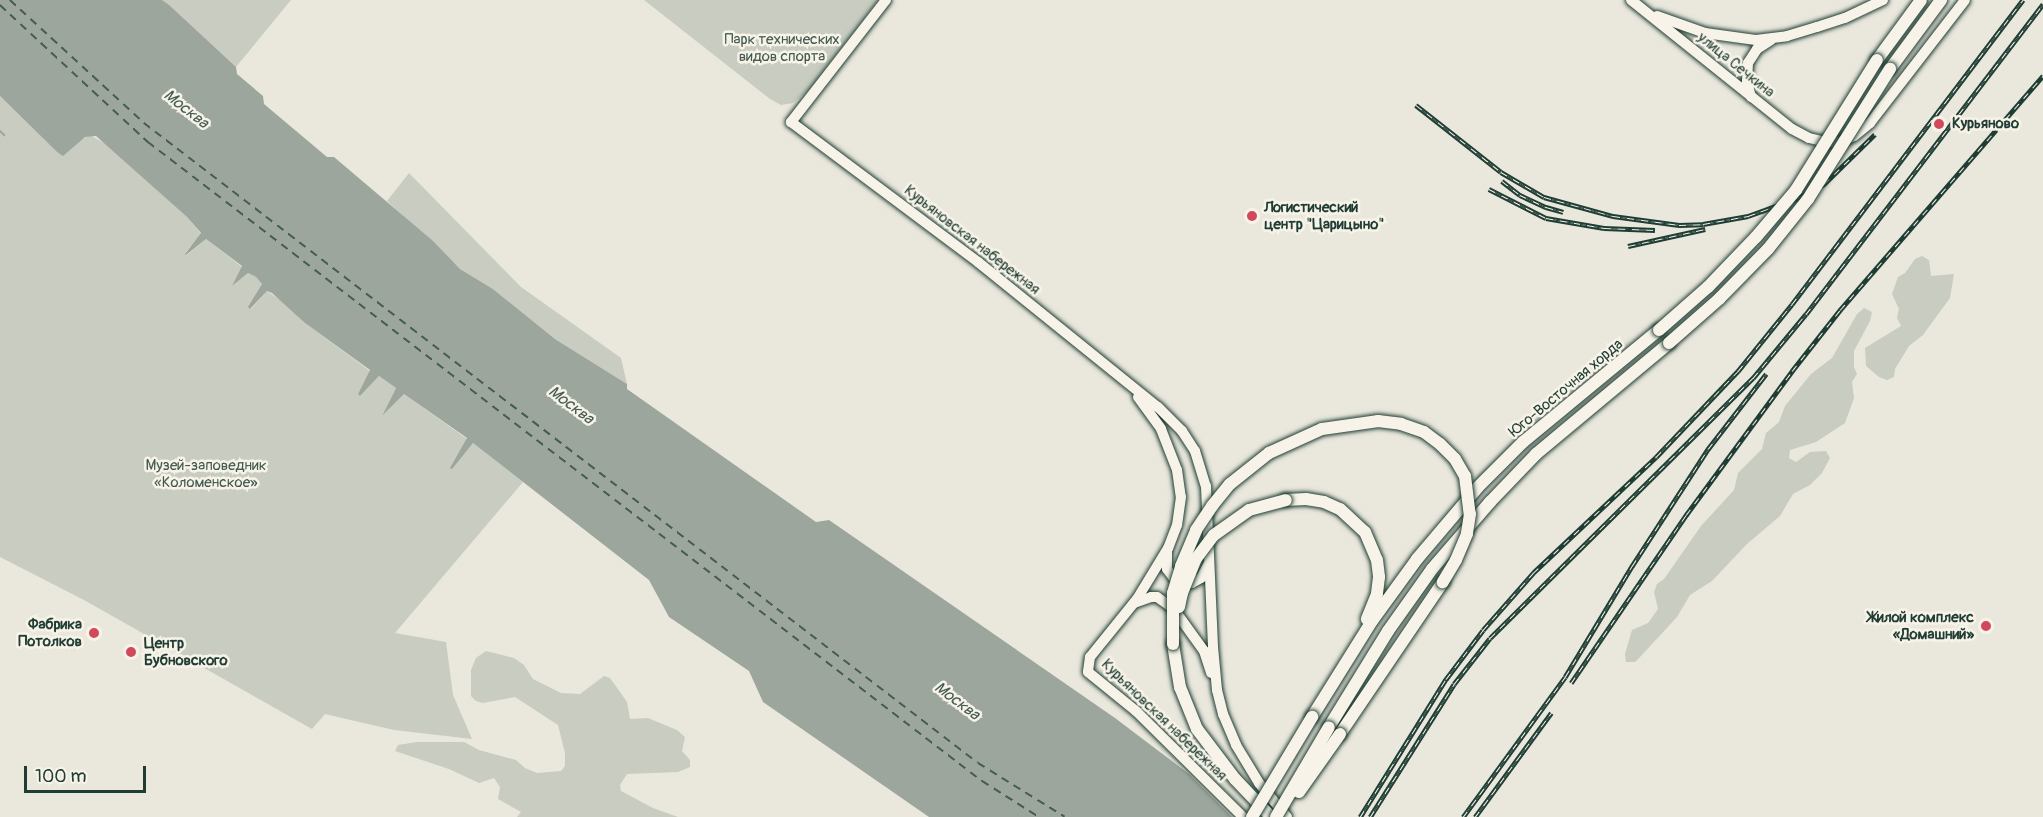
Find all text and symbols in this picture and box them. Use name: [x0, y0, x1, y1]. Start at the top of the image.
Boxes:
street label: улица Сечкина: [1694, 29, 1778, 101]
park label: Парк технических видов спорта: [724, 30, 840, 65]
water label: Москва: [160, 85, 212, 133]
marker: Курьяново: [1930, 115, 1948, 133]
place label: Курьяново: [1952, 115, 2019, 133]
street label: Курьяновская набережная: [901, 181, 1043, 299]
place label: Логистический центр "Царицыно": [1264, 198, 1384, 233]
marker: Логистический центр "Царицыно": [1245, 209, 1259, 223]
street label: Юго-Восточная хорда: [1505, 335, 1627, 441]
water label: Москва: [545, 382, 597, 428]
park label: Музей-заповедник «Коломенское»: [146, 456, 266, 491]
place label: Жилой комплекс «Домашний»: [1868, 608, 1974, 643]
place label: Фабрика Потолков: [18, 615, 82, 650]
marker: Жилой комплекс «Домашний»: [1979, 619, 1993, 633]
marker: Фабрика Потолков: [87, 626, 101, 640]
place label: Центр Бубновского: [144, 634, 228, 669]
marker: Центр Бубновского: [122, 643, 140, 661]
street label: Курьяновская набережная: [1098, 655, 1230, 785]
water label: Москва: [931, 678, 983, 724]
scale bar: [27, 754, 148, 792]
text: 100 m: [35, 765, 87, 788]

